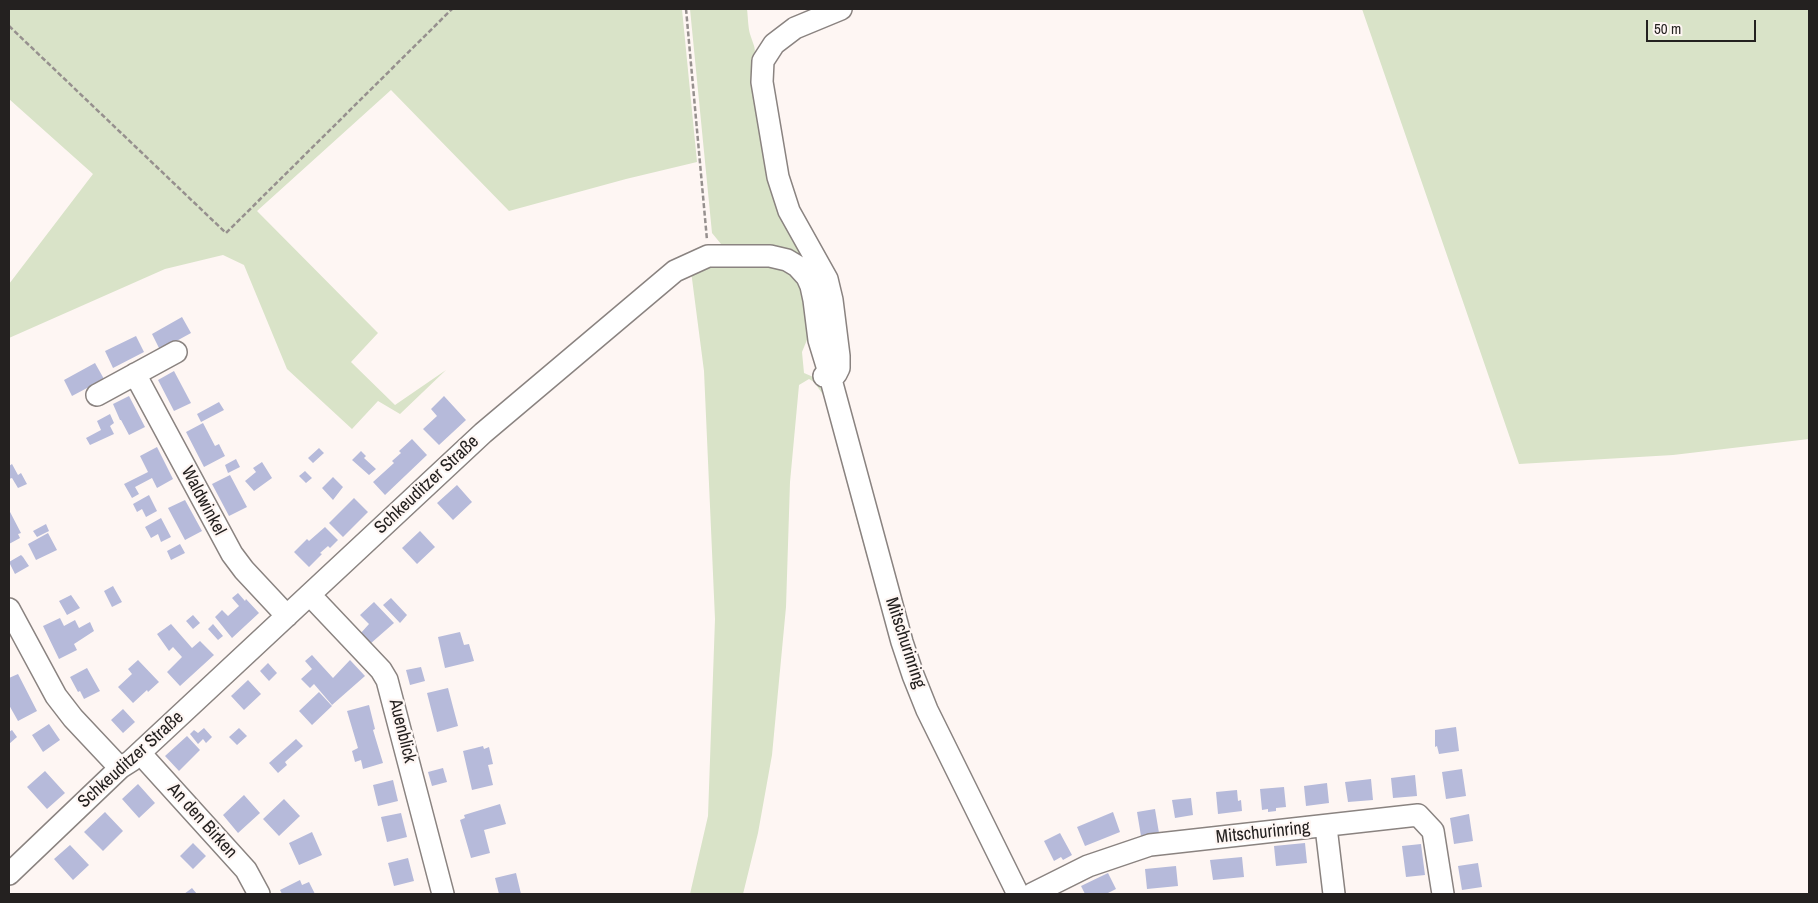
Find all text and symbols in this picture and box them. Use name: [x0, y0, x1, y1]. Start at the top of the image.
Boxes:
scale bar: [1648, 10, 1758, 42]
text: 50 m: [1654, 18, 1681, 39]
street label: Schkeuditzer Straße: [370, 431, 484, 539]
street label: Waldwinkel: [176, 463, 230, 539]
street label: Mitschurinring: [880, 595, 930, 691]
street label: Auenblick: [384, 697, 420, 765]
street label: Schkeuditzer Straße: [74, 707, 188, 813]
street label: An den Birken: [163, 779, 241, 863]
street label: Mitschurinring: [1215, 817, 1311, 849]

